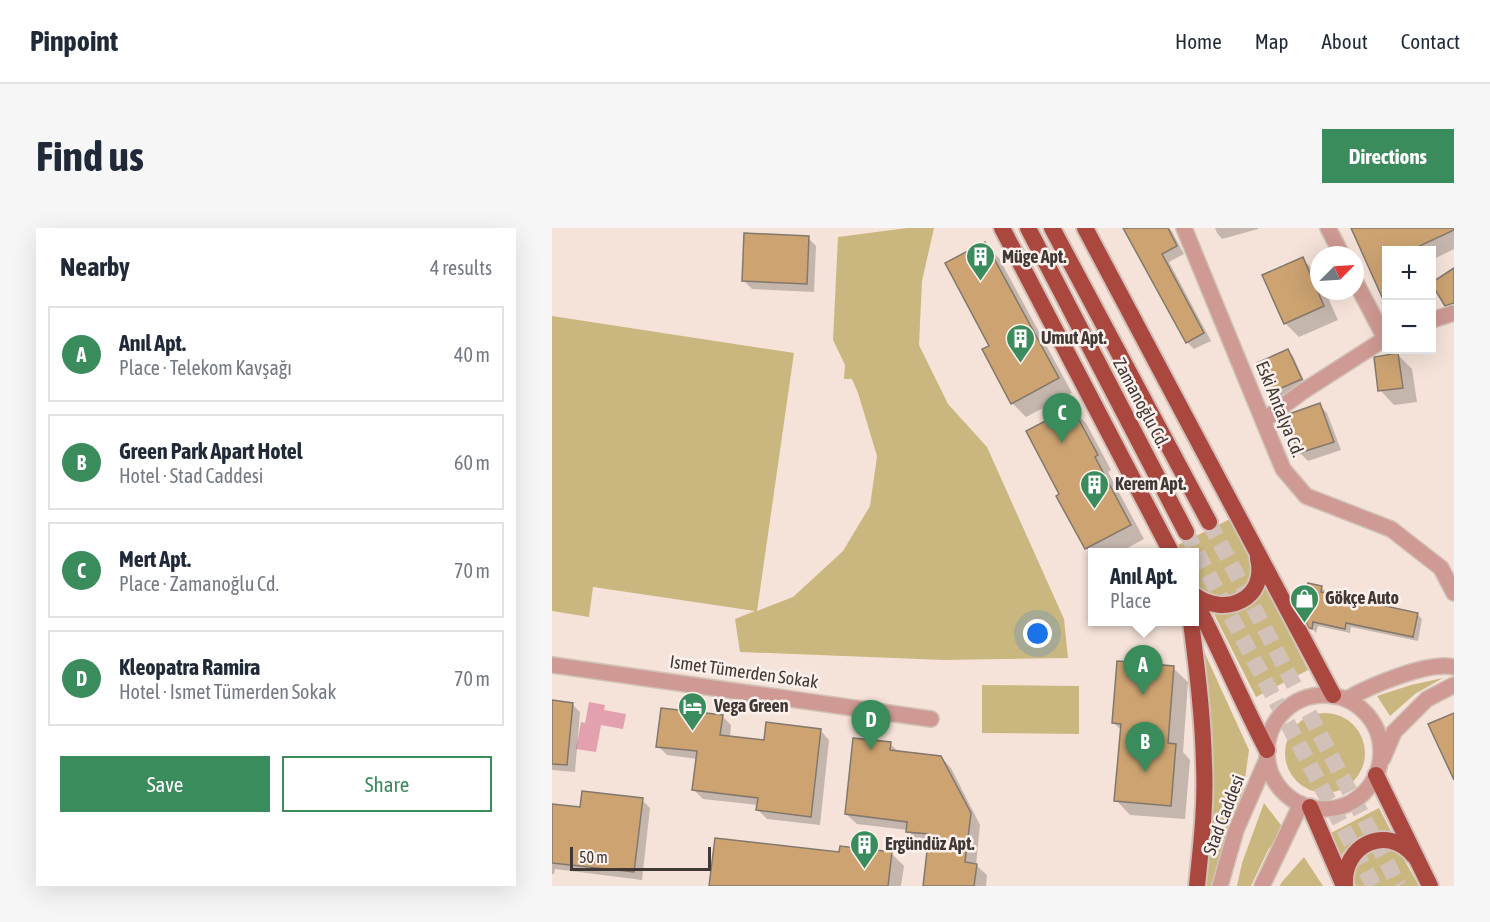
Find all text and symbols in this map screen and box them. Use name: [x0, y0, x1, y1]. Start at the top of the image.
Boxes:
text: Pinpoint: [30, 25, 118, 57]
text: Home: [1175, 29, 1222, 53]
text: Map: [1255, 29, 1289, 53]
text: About: [1322, 29, 1368, 53]
text: Contact: [1401, 29, 1460, 53]
button: Directions: [1322, 129, 1454, 183]
text: Find us: [36, 132, 144, 180]
building icon: Müge Apt.: [965, 241, 997, 283]
place label: Müge Apt.: [1002, 246, 1067, 267]
north arrow: [1310, 246, 1364, 300]
map controls: [1382, 246, 1436, 354]
button: +: [1382, 246, 1436, 300]
text: Nearby: [60, 252, 130, 282]
text: 4 results: [430, 256, 492, 279]
button: −: [1382, 300, 1436, 354]
building icon: Umut Apt.: [1004, 322, 1036, 364]
place label: Umut Apt.: [1041, 327, 1107, 348]
text: Anıl Apt.: [119, 330, 186, 356]
text: A: [77, 343, 86, 366]
text: 40 m: [454, 343, 490, 366]
street label: Zamanoğlu Cd.: [1109, 354, 1174, 451]
text: Place · Telekom Kavşağı: [119, 356, 292, 379]
street label: Eski Antalya Cd.: [1252, 358, 1309, 460]
pin: C: [1042, 394, 1082, 443]
text: Green Park Apart Hotel: [119, 438, 303, 464]
text: B: [77, 451, 86, 474]
text: 60 m: [454, 451, 490, 474]
text: Hotel · Stad Caddesi: [119, 464, 263, 487]
building icon: Kerem Apt.: [1078, 468, 1110, 510]
place label: Kerem Apt.: [1115, 473, 1186, 494]
text: Mert Apt.: [119, 546, 191, 572]
popup: [1088, 548, 1199, 626]
text: C: [77, 559, 86, 582]
text: 70 m: [454, 559, 490, 582]
text: Anıl Apt.: [1110, 563, 1177, 589]
text: Place · Zamanoğlu Cd.: [119, 572, 279, 595]
shop icon: Gökçe Auto: [1288, 582, 1320, 624]
place label: Gökçe Auto: [1325, 587, 1399, 608]
text: Place: [1110, 589, 1151, 612]
your location: [1023, 619, 1052, 648]
pin: A: [1124, 646, 1162, 695]
street label: Ismet Tümerden Sokak: [668, 651, 820, 692]
text: Kleopatra Ramira: [119, 654, 260, 680]
text: D: [76, 667, 87, 690]
text: 70 m: [454, 667, 490, 690]
text: Hotel · Ismet Tümerden Sokak: [119, 680, 336, 703]
hotel icon: Vega Green: [677, 690, 709, 732]
place label: Vega Green: [713, 695, 789, 716]
pin: D: [852, 700, 890, 750]
pin: B: [1126, 722, 1164, 772]
button: Save: [60, 756, 270, 812]
button: Share: [282, 756, 492, 812]
street label: Stad Caddesi: [1199, 772, 1248, 858]
building icon: Ergündüz Apt.: [848, 828, 880, 870]
place label: Ergündüz Apt.: [885, 833, 975, 854]
scale bar: [570, 844, 711, 872]
text: 50 m: [579, 848, 608, 866]

